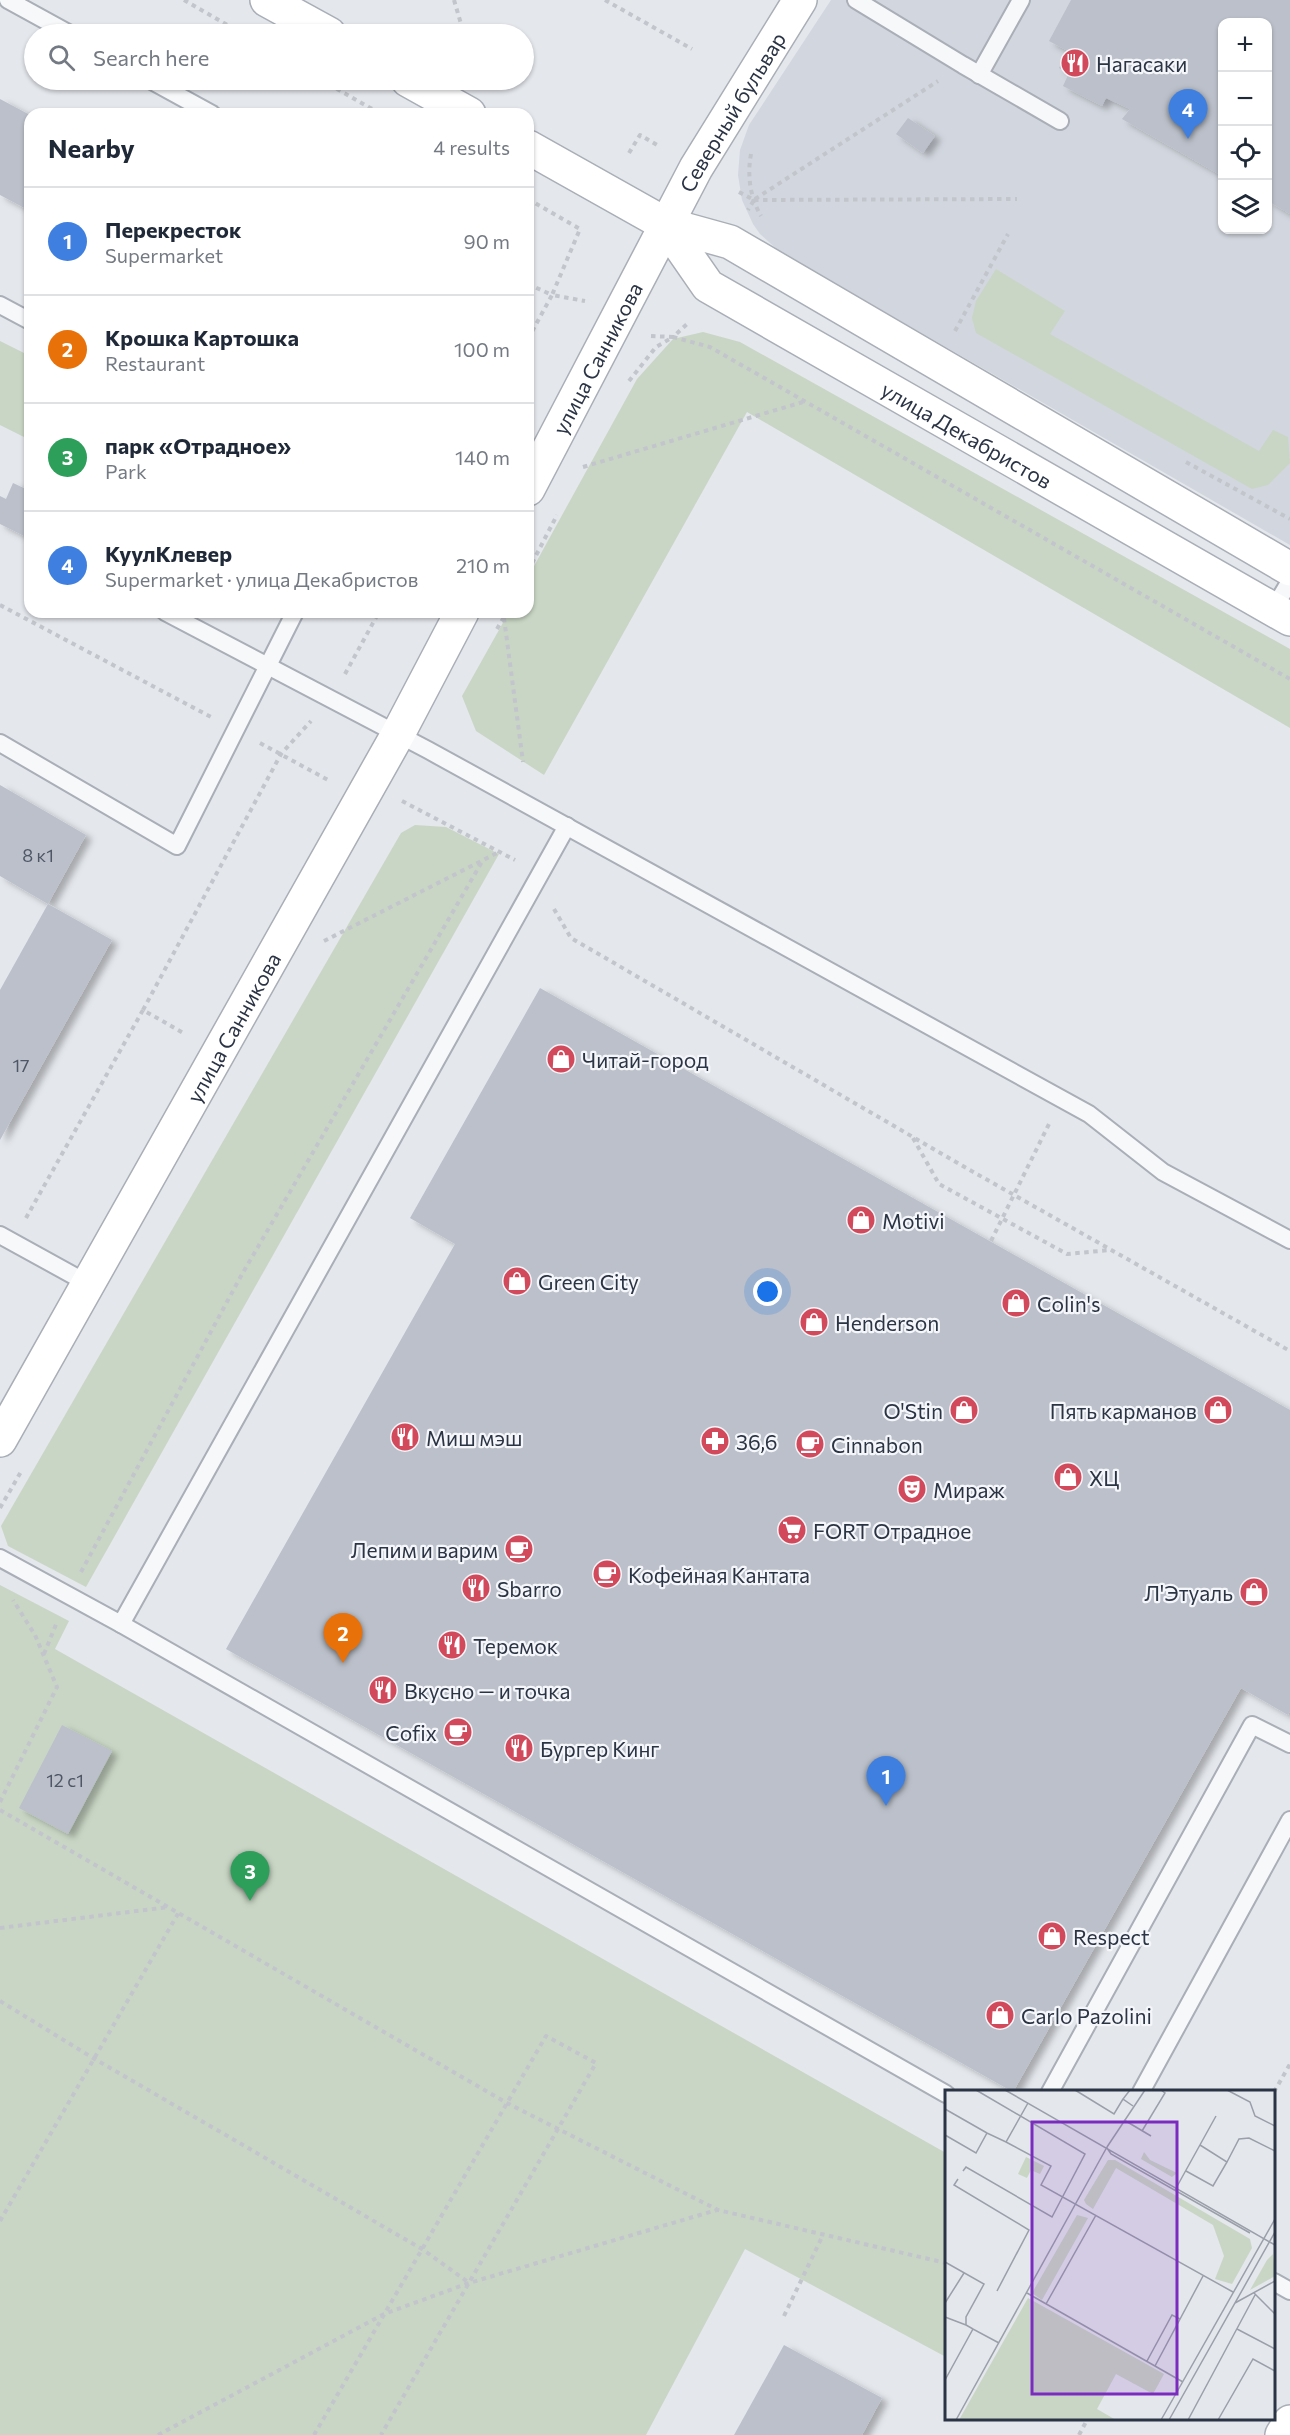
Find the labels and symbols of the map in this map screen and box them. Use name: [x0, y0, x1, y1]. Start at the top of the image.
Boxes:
street label: Северный бульвар: [673, 27, 790, 196]
restaurant icon: Нагасаки: [1059, 47, 1091, 79]
place label: Нагасаки: [1096, 51, 1187, 76]
pin: 4: [1168, 90, 1208, 139]
street label: улица Санникова: [547, 278, 647, 438]
street label: улица Декабристов: [878, 376, 1057, 493]
house number: 8 к1: [22, 844, 54, 866]
street label: улица Санникова: [181, 948, 285, 1106]
shop icon: Читай-город: [545, 1043, 577, 1075]
place label: Читай-город: [582, 1047, 709, 1072]
house number: 17: [12, 1054, 30, 1076]
shop icon: Motivi: [845, 1204, 877, 1236]
place label: Motivi: [882, 1208, 945, 1233]
shop icon: Green City: [501, 1265, 533, 1297]
place label: Green City: [538, 1269, 639, 1294]
your location: [753, 1277, 782, 1306]
shop icon: Colin's: [1000, 1287, 1032, 1319]
place label: Colin's: [1037, 1291, 1101, 1316]
shop icon: Henderson: [798, 1306, 830, 1338]
place label: Henderson: [835, 1310, 939, 1335]
shop icon: O'Stin: [948, 1394, 980, 1426]
shop icon: Пять карманов: [1202, 1394, 1234, 1426]
place label: O'Stin: [883, 1398, 943, 1423]
place label: Пять карманов: [1050, 1398, 1197, 1423]
restaurant icon: Миш мэш: [389, 1421, 421, 1453]
place label: Миш мэш: [426, 1425, 523, 1450]
pharmacy icon: 36,6: [699, 1425, 731, 1457]
cafe icon: Cinnabon: [794, 1428, 826, 1460]
place label: 36,6: [736, 1429, 778, 1454]
place label: Cinnabon: [831, 1432, 923, 1457]
shop icon: ХЦ: [1052, 1461, 1084, 1493]
place label: ХЦ: [1089, 1465, 1119, 1490]
theatre icon: Мираж: [896, 1473, 928, 1505]
place label: Мираж: [933, 1477, 1005, 1502]
supermarket icon: FORT Отрадное: [776, 1514, 808, 1546]
place label: FORT Отрадное: [813, 1518, 971, 1543]
cafe icon: Лепим и варим: [503, 1533, 535, 1565]
place label: Лепим и варим: [351, 1537, 498, 1562]
cafe icon: Кофейная Кантата: [591, 1558, 623, 1590]
place label: Кофейная Кантата: [628, 1562, 810, 1587]
restaurant icon: Sbarro: [460, 1572, 492, 1604]
place label: Sbarro: [497, 1576, 562, 1601]
shop icon: Л'Этуаль: [1238, 1576, 1270, 1608]
place label: Л'Этуаль: [1144, 1580, 1233, 1605]
pin: 2: [324, 1614, 362, 1663]
restaurant icon: Теремок: [436, 1629, 468, 1661]
place label: Теремок: [473, 1633, 558, 1658]
restaurant icon: Вкусно — и точка: [367, 1674, 399, 1706]
place label: Вкусно — и точка: [404, 1678, 570, 1703]
cafe icon: Cofix: [442, 1716, 474, 1748]
place label: Cofix: [385, 1720, 437, 1745]
restaurant icon: Бургер Кинг: [503, 1732, 535, 1764]
place label: Бургер Кинг: [540, 1736, 660, 1761]
pin: 1: [866, 1756, 906, 1806]
house number: 12 с1: [46, 1769, 84, 1791]
pin: 3: [230, 1852, 270, 1901]
shop icon: Respect: [1036, 1920, 1068, 1952]
place label: Respect: [1073, 1924, 1150, 1949]
shop icon: Carlo Pazolini: [984, 1999, 1016, 2031]
place label: Carlo Pazolini: [1021, 2003, 1152, 2028]
inset map: [945, 2090, 1275, 2420]

